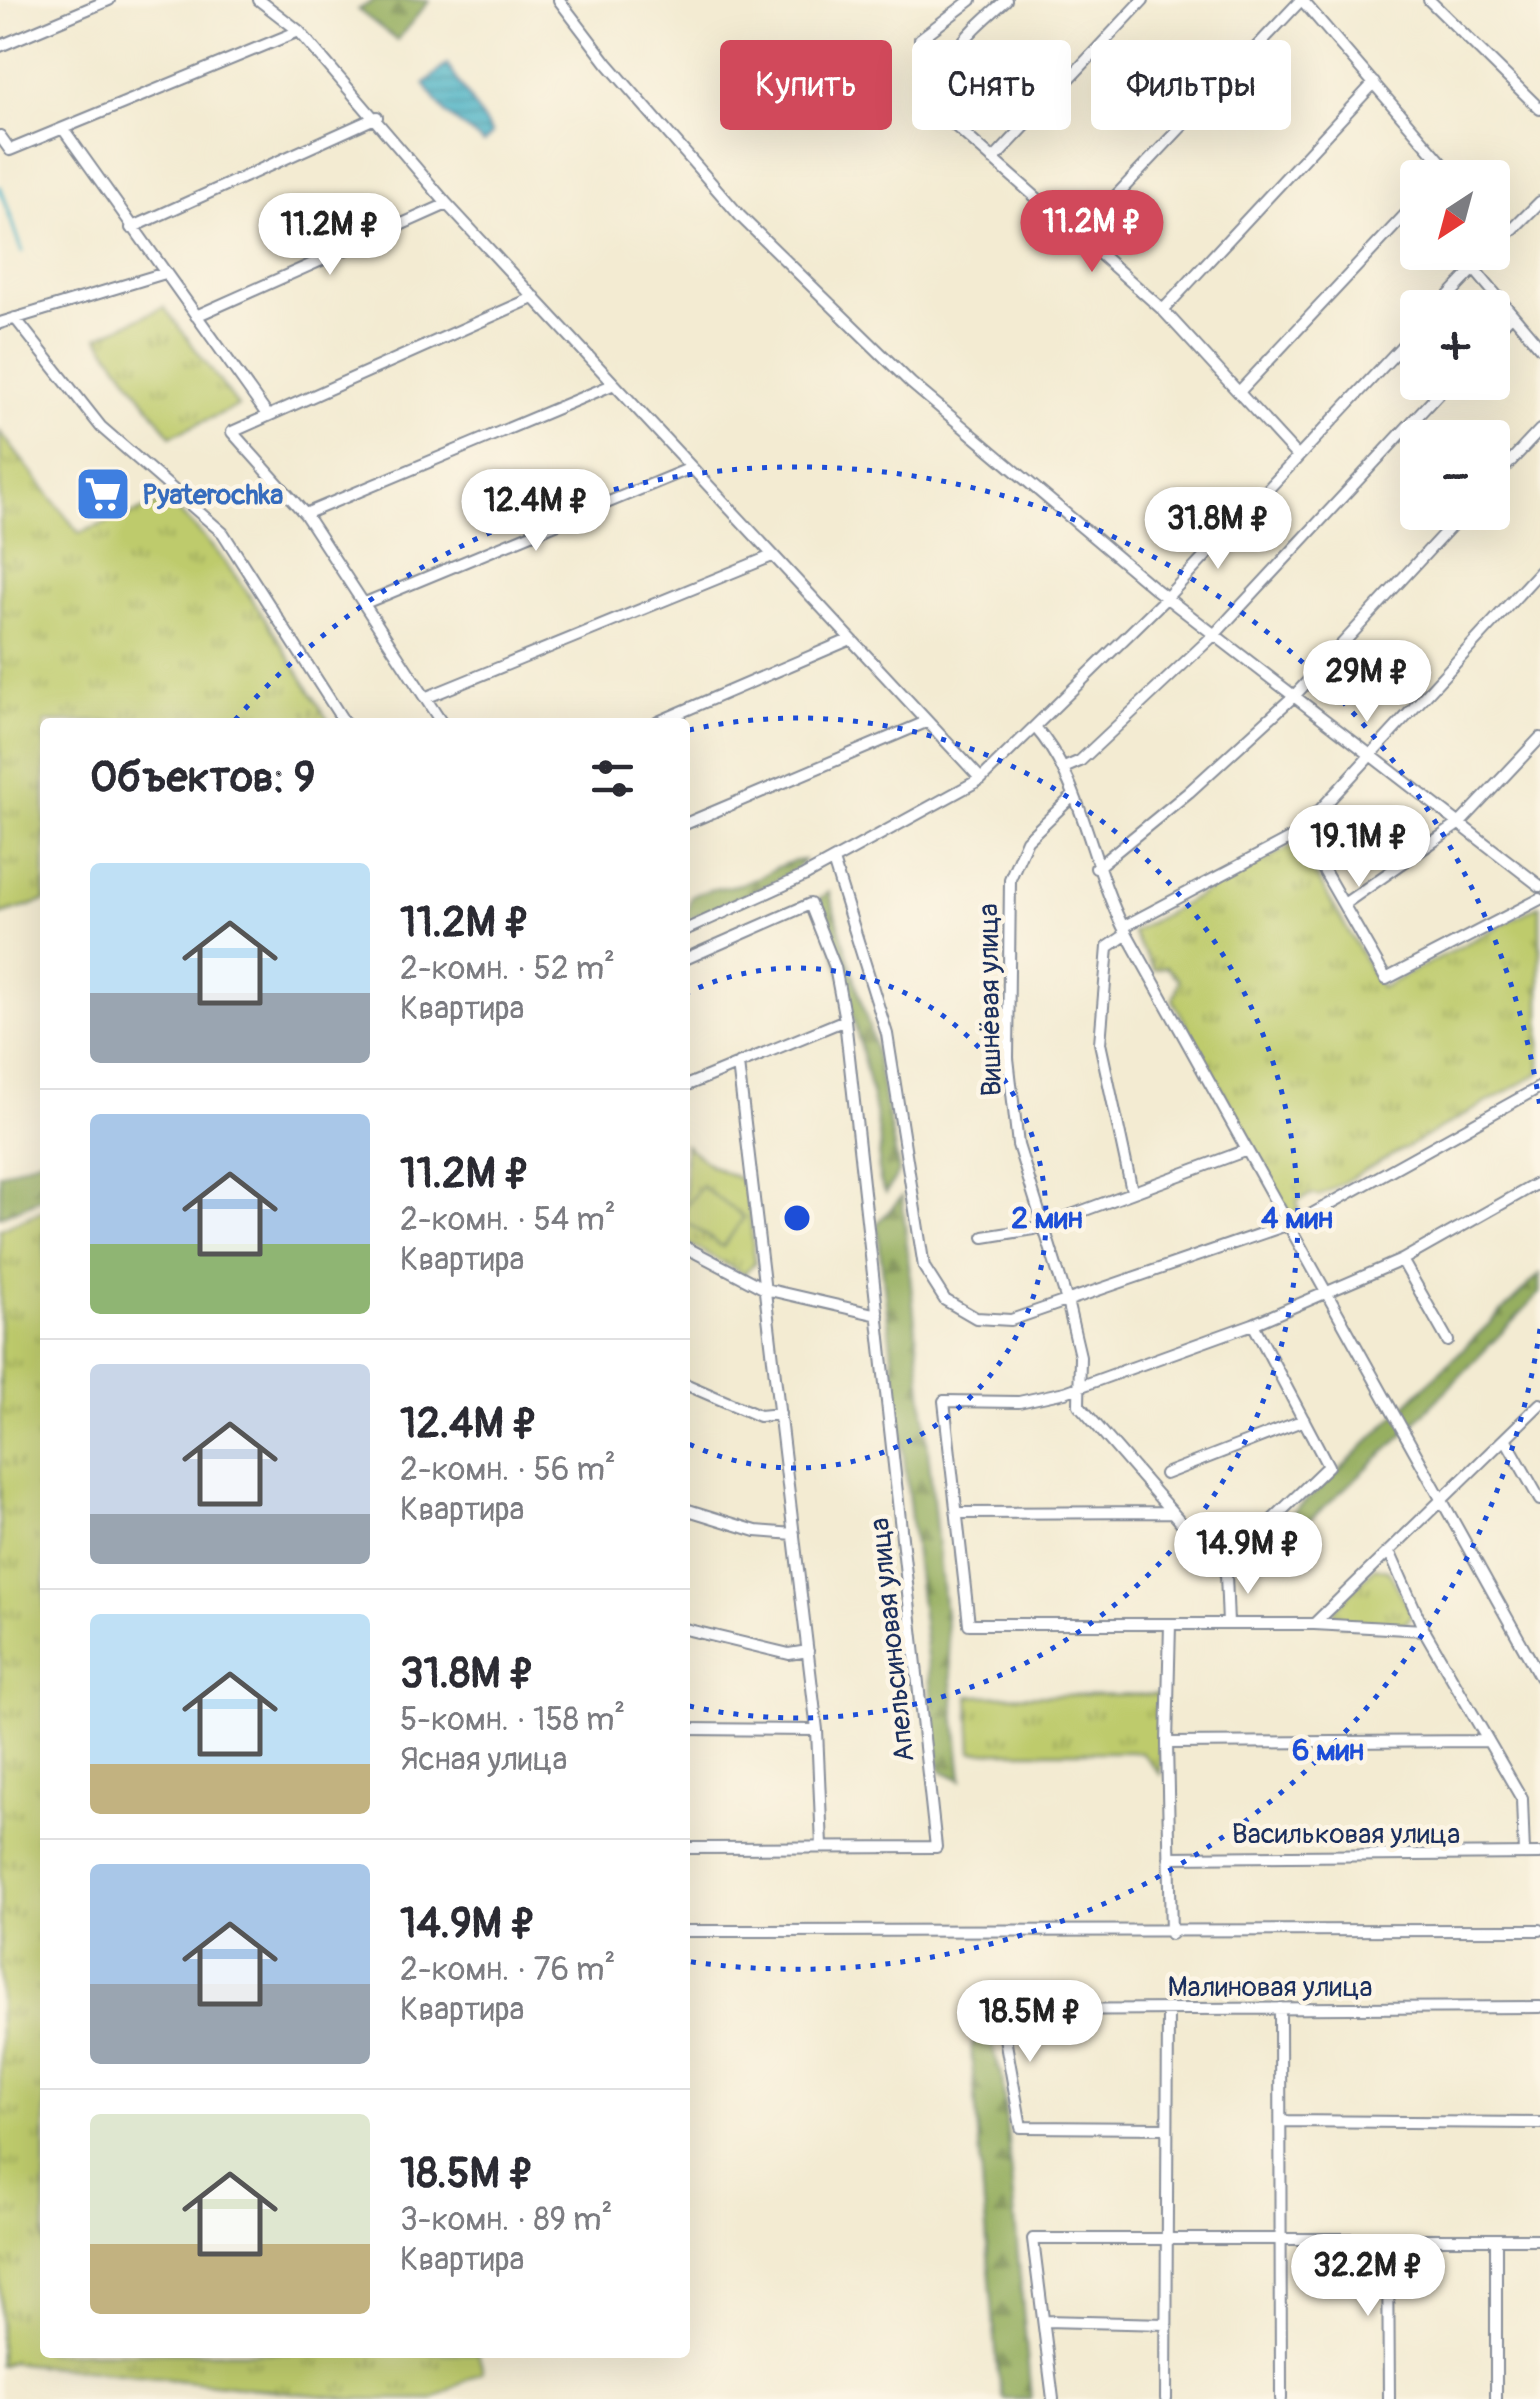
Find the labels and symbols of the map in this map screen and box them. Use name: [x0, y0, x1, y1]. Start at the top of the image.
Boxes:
north arrow: [1400, 160, 1510, 270]
pin: 11.2M ₽: [1000, 190, 1184, 275]
pin: 11.2M ₽: [238, 193, 422, 278]
supermarket icon: Pyaterochka: [73, 464, 133, 524]
pin: 12.4M ₽: [444, 469, 628, 554]
place label: Pyaterochka: [142, 478, 283, 513]
pin: 31.8M ₽: [1126, 487, 1310, 572]
pin: 29M ₽: [1297, 640, 1437, 725]
pin: 19.1M ₽: [1267, 805, 1451, 890]
street label: Вишнёвая улица: [971, 903, 1010, 1097]
centre of rings: [779, 1200, 815, 1236]
text: 2 мин: [1011, 1200, 1083, 1237]
text: 4 мин: [1261, 1200, 1333, 1237]
pin: 14.9M ₽: [1156, 1512, 1340, 1597]
street label: Апельсиновая улица: [862, 1516, 923, 1764]
text: 6 мин: [1292, 1732, 1364, 1769]
street label: Васильковая улица: [1232, 1817, 1460, 1852]
street label: Малиновая улица: [1167, 1970, 1373, 2005]
pin: 18.5M ₽: [938, 1980, 1122, 2065]
pin: 32.2M ₽: [1276, 2234, 1460, 2319]

